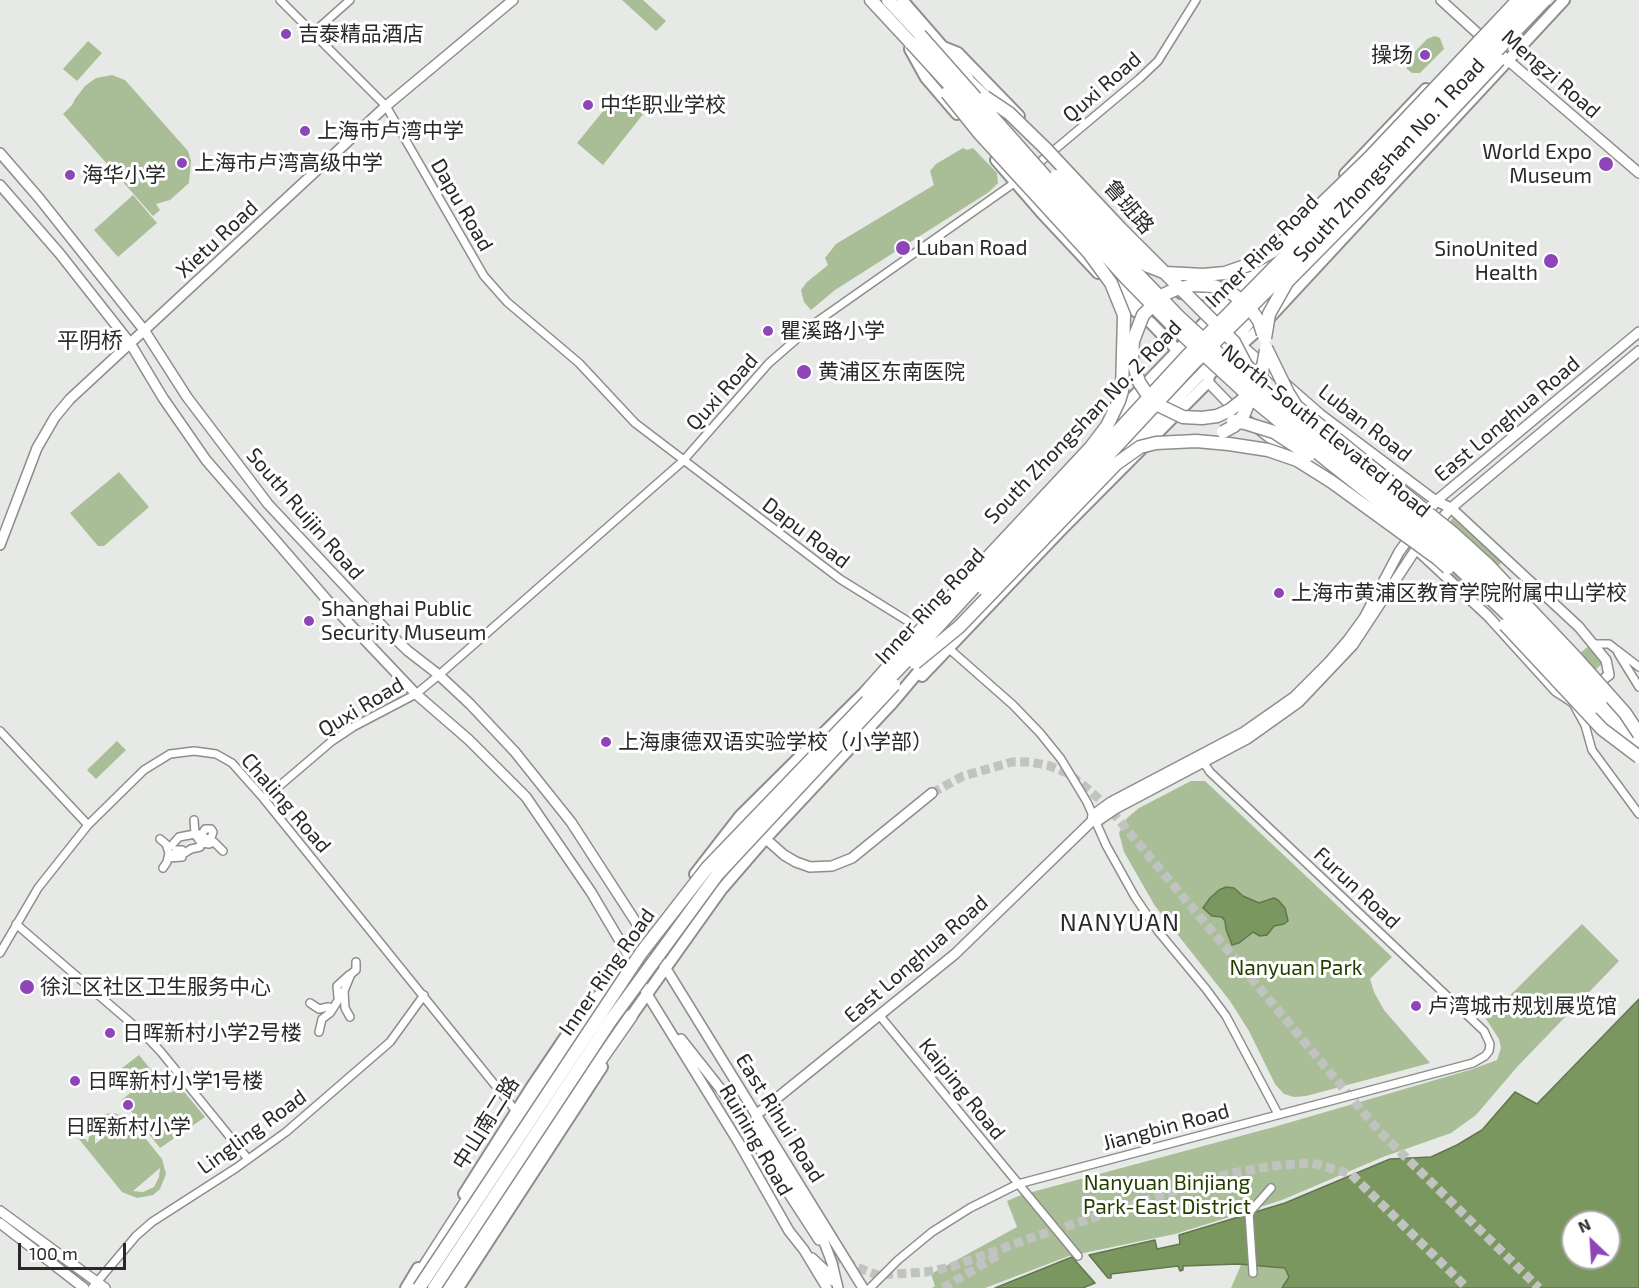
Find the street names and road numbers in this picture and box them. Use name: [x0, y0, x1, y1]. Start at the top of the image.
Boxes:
street label: Mengzi Road: [1496, 24, 1606, 124]
street label: Quxi Road: [1058, 46, 1146, 128]
street label: South Zhongshan No. 1 Road: [1288, 53, 1490, 267]
street label: Dapu Road: [425, 154, 499, 256]
street label: 鲁班路: [1099, 175, 1159, 239]
street label: Inner Ring Road: [1200, 189, 1324, 313]
street label: Xietu Road: [171, 195, 263, 283]
street label: South Zhongshan No. 2 Road: [979, 315, 1187, 529]
street label: North-South Elevated Road: [1217, 339, 1435, 523]
street label: Quxi Road: [681, 348, 763, 436]
street label: East Longhua Road: [1429, 351, 1585, 487]
street label: Luban Road: [1313, 379, 1417, 467]
street label: South Ruijin Road: [241, 443, 369, 585]
street label: Dapu Road: [757, 492, 855, 574]
street label: Inner Ring Road: [870, 543, 990, 669]
street label: Quxi Road: [314, 672, 408, 742]
street label: Chaling Road: [236, 748, 336, 858]
street label: Furun Road: [1309, 842, 1405, 934]
street label: East Longhua Road: [839, 890, 993, 1028]
street label: Inner Ring Road: [554, 904, 660, 1040]
street label: Kaiping Road: [913, 1033, 1011, 1145]
street label: East Rihui Road: [730, 1049, 830, 1187]
street label: 中山南二路: [447, 1072, 525, 1174]
street label: Ruining Road: [714, 1080, 798, 1200]
street label: Lingling Road: [193, 1084, 311, 1180]
street label: Jiangbin Road: [1100, 1098, 1232, 1156]

